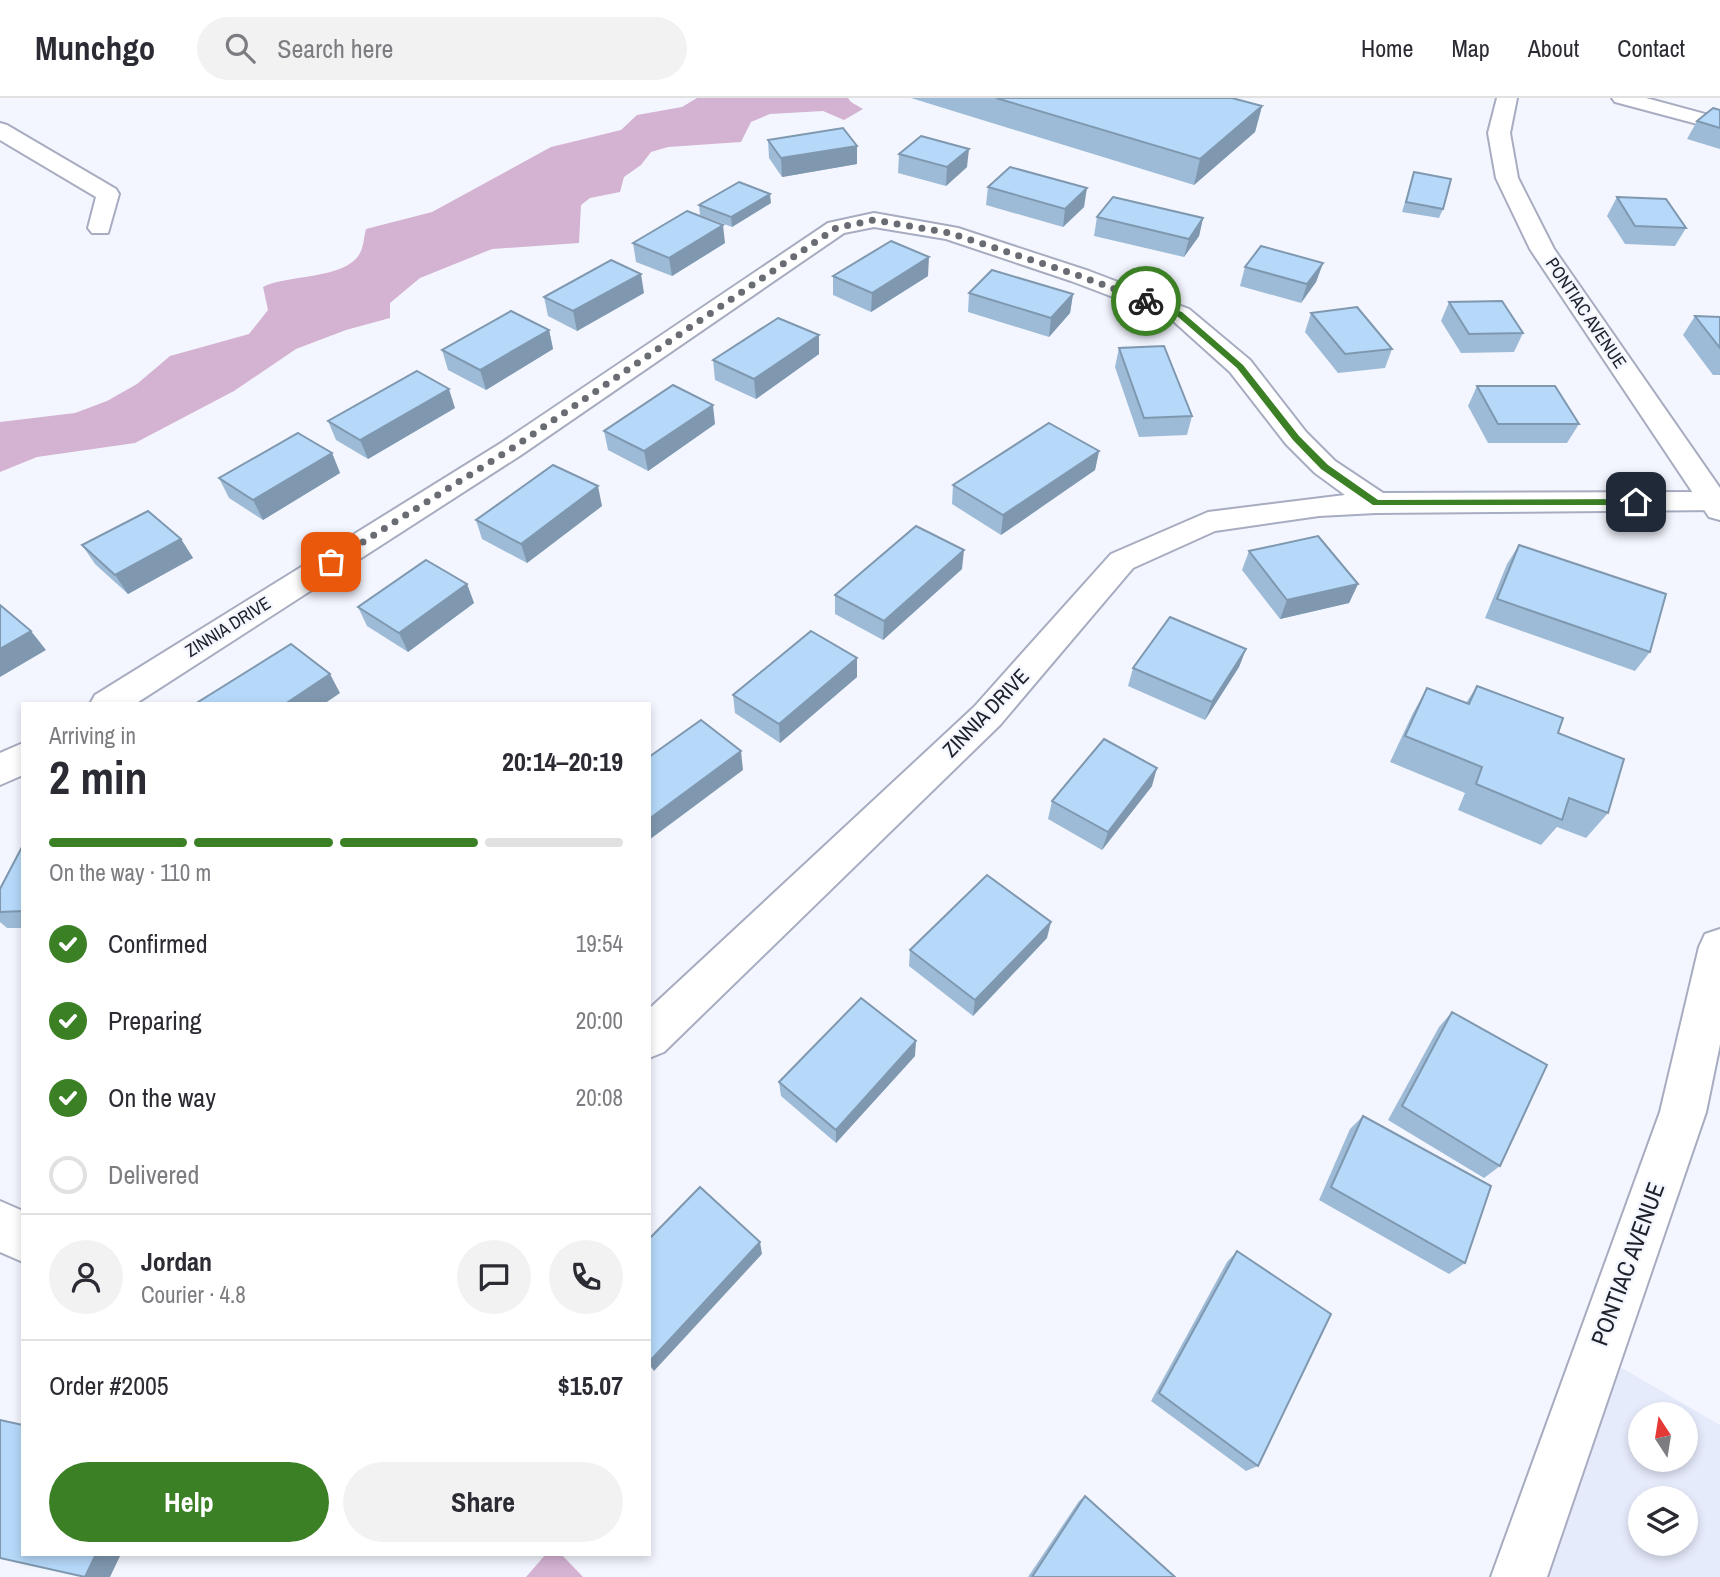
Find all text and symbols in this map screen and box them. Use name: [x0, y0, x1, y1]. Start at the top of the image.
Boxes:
search box: [197, 17, 687, 80]
text: Munchgo: [35, 26, 155, 70]
icon: search: [221, 29, 259, 67]
text: Search here: [277, 31, 393, 66]
text: Home: [1361, 32, 1413, 64]
text: Map: [1451, 32, 1490, 64]
text: About: [1528, 32, 1579, 64]
text: Contact: [1617, 32, 1685, 64]
street label: PONTIAC AVENUE: [1540, 252, 1633, 373]
courier: [1111, 266, 1181, 336]
icon: bike: [1127, 282, 1165, 320]
pin: [1606, 472, 1666, 532]
icon: home: [1617, 483, 1655, 521]
pin: [301, 532, 361, 592]
icon: bag: [312, 543, 350, 581]
street label: ZINNIA DRIVE: [180, 590, 275, 663]
street label: ZINNIA DRIVE: [936, 662, 1035, 763]
text: Arriving in: [49, 720, 136, 751]
text: 20:14–20:19: [502, 744, 623, 779]
text: 2 min: [49, 746, 148, 808]
text: On the way · 110 m: [49, 857, 211, 888]
icon: check: [49, 925, 87, 963]
text: Confirmed: [108, 926, 208, 961]
text: 19:54: [576, 928, 623, 959]
icon: check: [49, 1002, 87, 1040]
text: Preparing: [108, 1003, 202, 1038]
text: 20:00: [576, 1005, 623, 1036]
icon: check: [49, 1079, 87, 1117]
text: On the way: [108, 1080, 216, 1115]
text: 20:08: [576, 1082, 623, 1113]
text: Delivered: [108, 1157, 199, 1192]
street label: PONTIAC AVENUE: [1583, 1178, 1671, 1350]
button: person: [49, 1240, 123, 1314]
button: chat: [457, 1240, 531, 1314]
button: phone: [549, 1240, 623, 1314]
text: Jordan: [141, 1244, 212, 1279]
text: Courier · 4.8: [141, 1279, 246, 1310]
text: Order #2005: [49, 1368, 169, 1403]
text: $15.07: [558, 1368, 623, 1403]
north arrow: [1628, 1402, 1698, 1472]
map controls: [1628, 1402, 1698, 1556]
button: Help: [49, 1462, 329, 1542]
button: Share: [343, 1462, 623, 1542]
button: layers: [1628, 1486, 1698, 1556]

